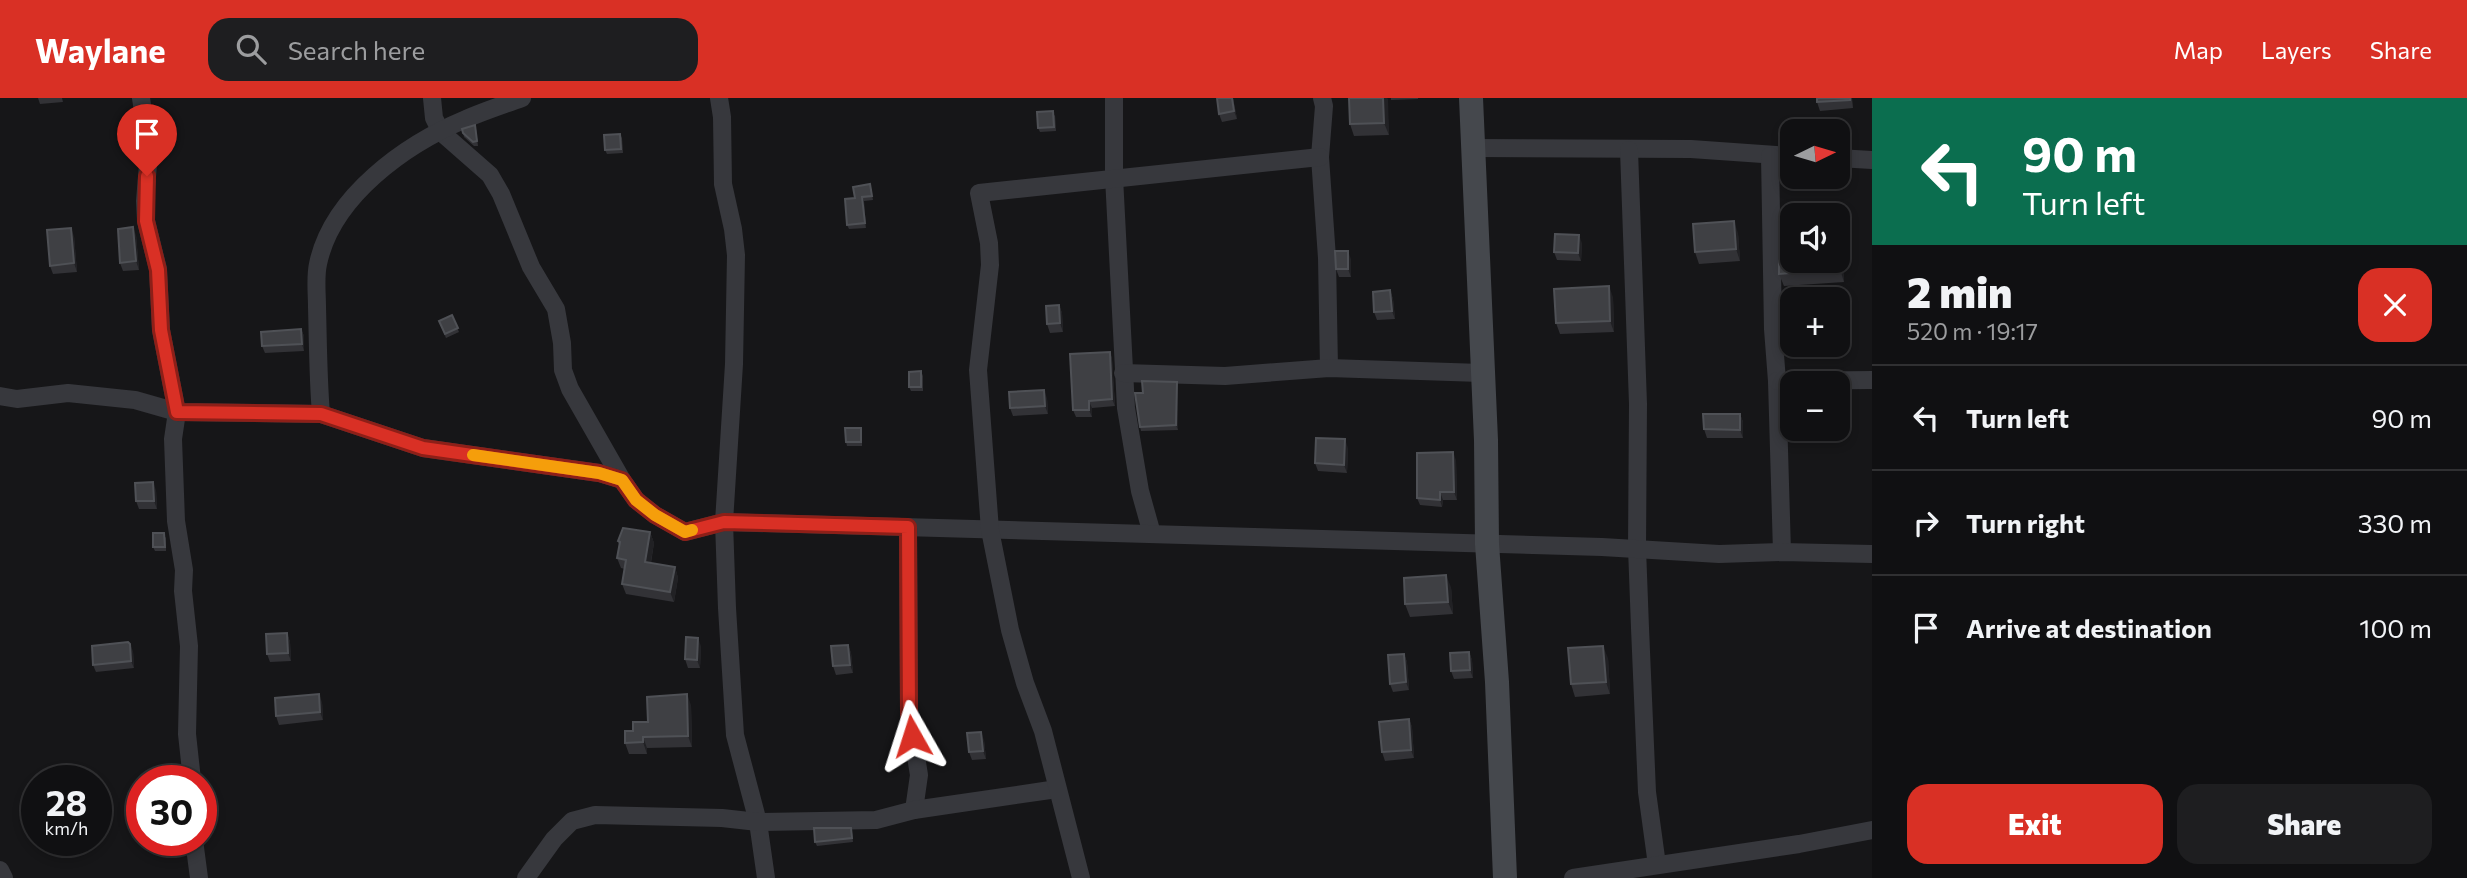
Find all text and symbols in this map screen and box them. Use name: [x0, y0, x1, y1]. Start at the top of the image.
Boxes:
search box: [208, 18, 698, 81]
text: Waylane: [35, 29, 166, 70]
icon: search: [232, 30, 270, 68]
text: Search here: [288, 34, 425, 65]
text: Map: [2174, 35, 2223, 64]
text: Layers: [2261, 35, 2332, 64]
text: Share: [2370, 35, 2432, 64]
pin: [117, 104, 177, 176]
icon: arrive: [128, 115, 166, 153]
north arrow: [1780, 119, 1850, 189]
map controls: [1780, 119, 1850, 441]
text: 90 m: [2022, 122, 2137, 182]
icon: left: [1907, 126, 1998, 217]
text: Turn left: [2022, 182, 2146, 222]
button: sound: [1780, 203, 1850, 273]
text: 2 min: [1907, 265, 2013, 317]
button: close: [2358, 268, 2432, 342]
button: +: [1780, 287, 1850, 357]
text: 520 m · 19:17: [1907, 317, 2038, 345]
button: −: [1780, 371, 1850, 441]
icon: left: [1907, 399, 1945, 437]
text: Turn left: [1966, 402, 2069, 433]
text: 90 m: [2372, 402, 2432, 433]
icon: right: [1907, 504, 1945, 542]
text: Turn right: [1966, 507, 2085, 538]
text: 330 m: [2358, 507, 2432, 538]
icon: arrive: [1907, 609, 1945, 647]
text: Arrive at destination: [1966, 612, 2212, 643]
text: 100 m: [2359, 612, 2432, 643]
position arrow: [875, 699, 949, 773]
speed limit sign: 30: [126, 765, 217, 856]
text: 28: [46, 780, 87, 823]
button: Exit: [1907, 784, 2163, 864]
button: Share: [2177, 784, 2432, 864]
text: km/h: [45, 817, 88, 839]

